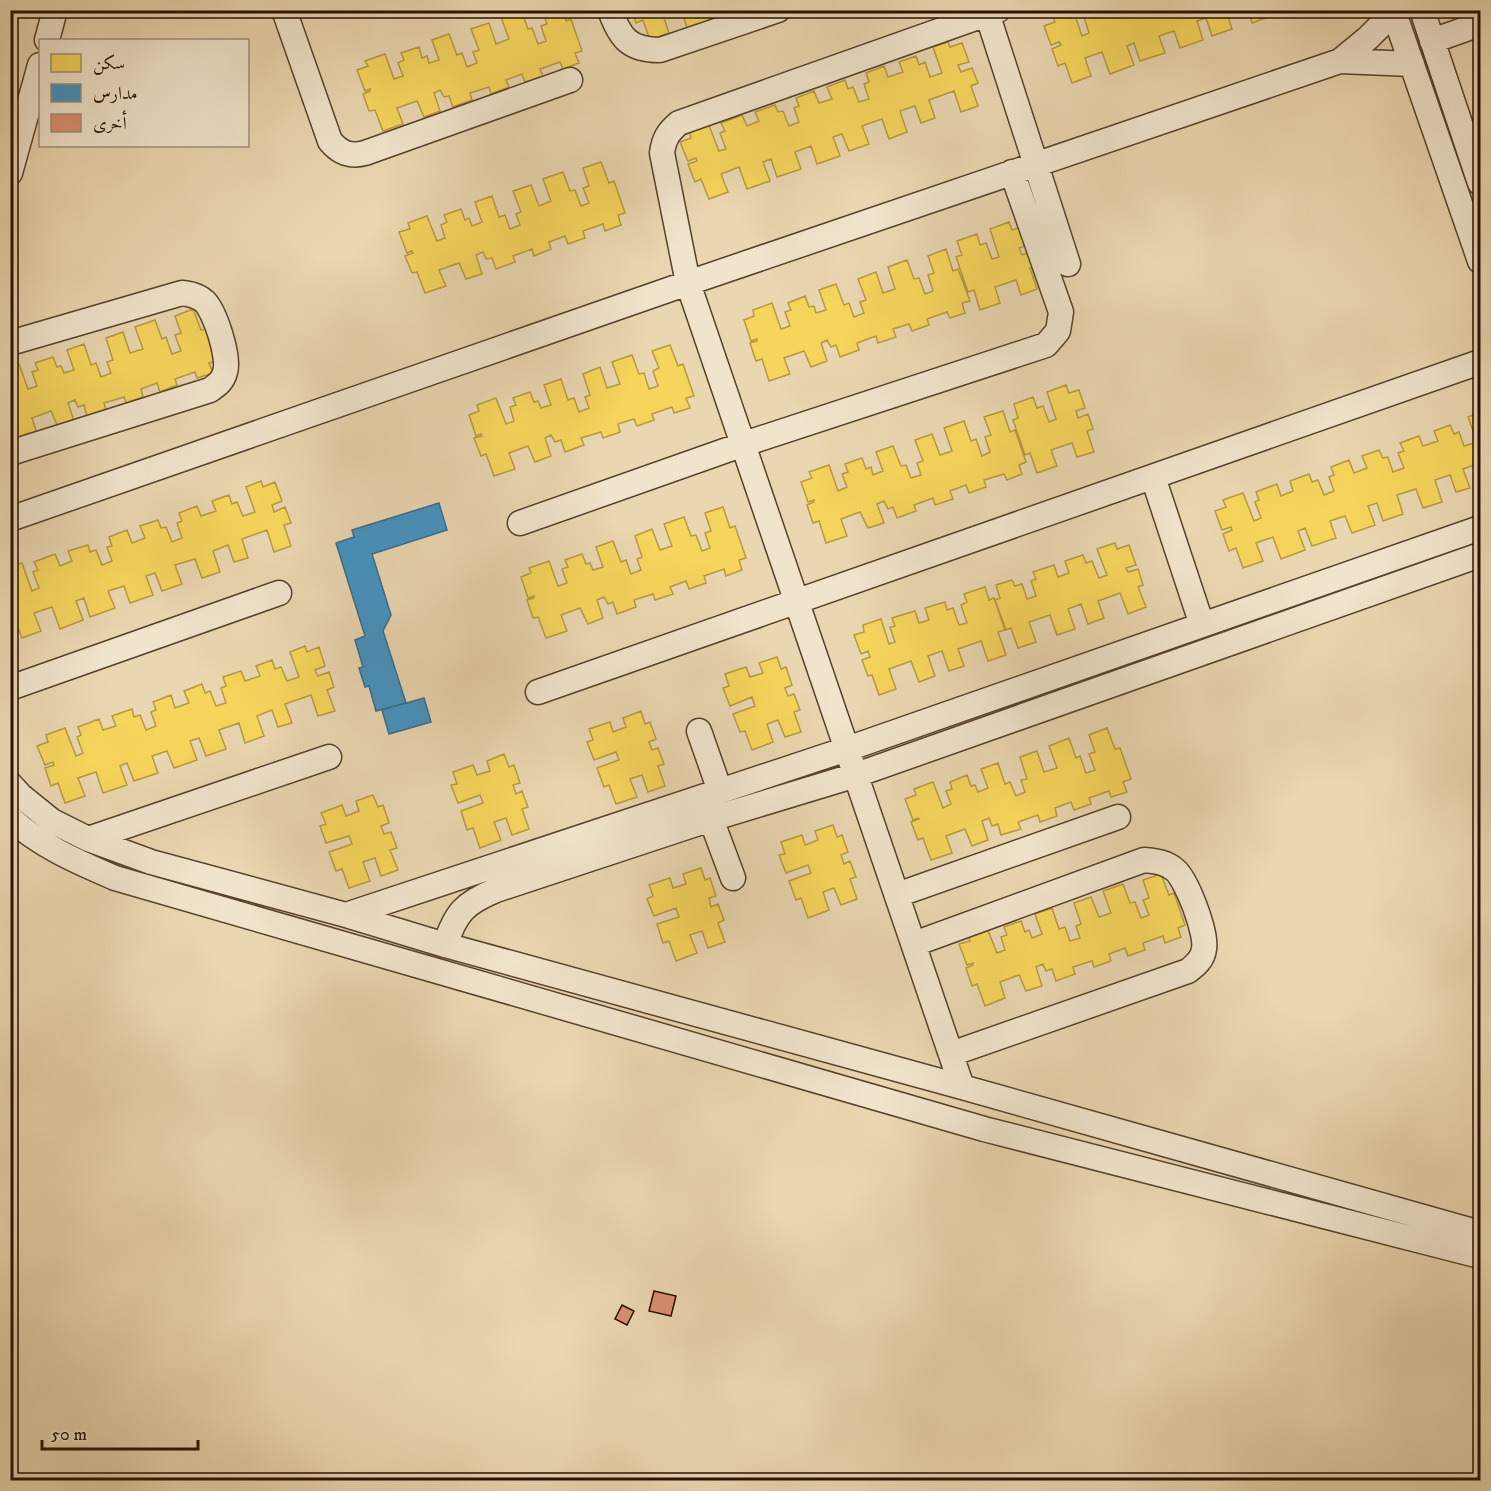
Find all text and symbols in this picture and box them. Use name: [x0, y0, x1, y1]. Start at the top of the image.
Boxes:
legend: [39, 39, 249, 147]
text: سكن: [93, 53, 125, 75]
text: مدارس: [93, 83, 137, 105]
text: أخرى: [93, 110, 128, 135]
scale bar: [42, 1413, 198, 1451]
text: 50 m: [51, 1424, 87, 1446]

